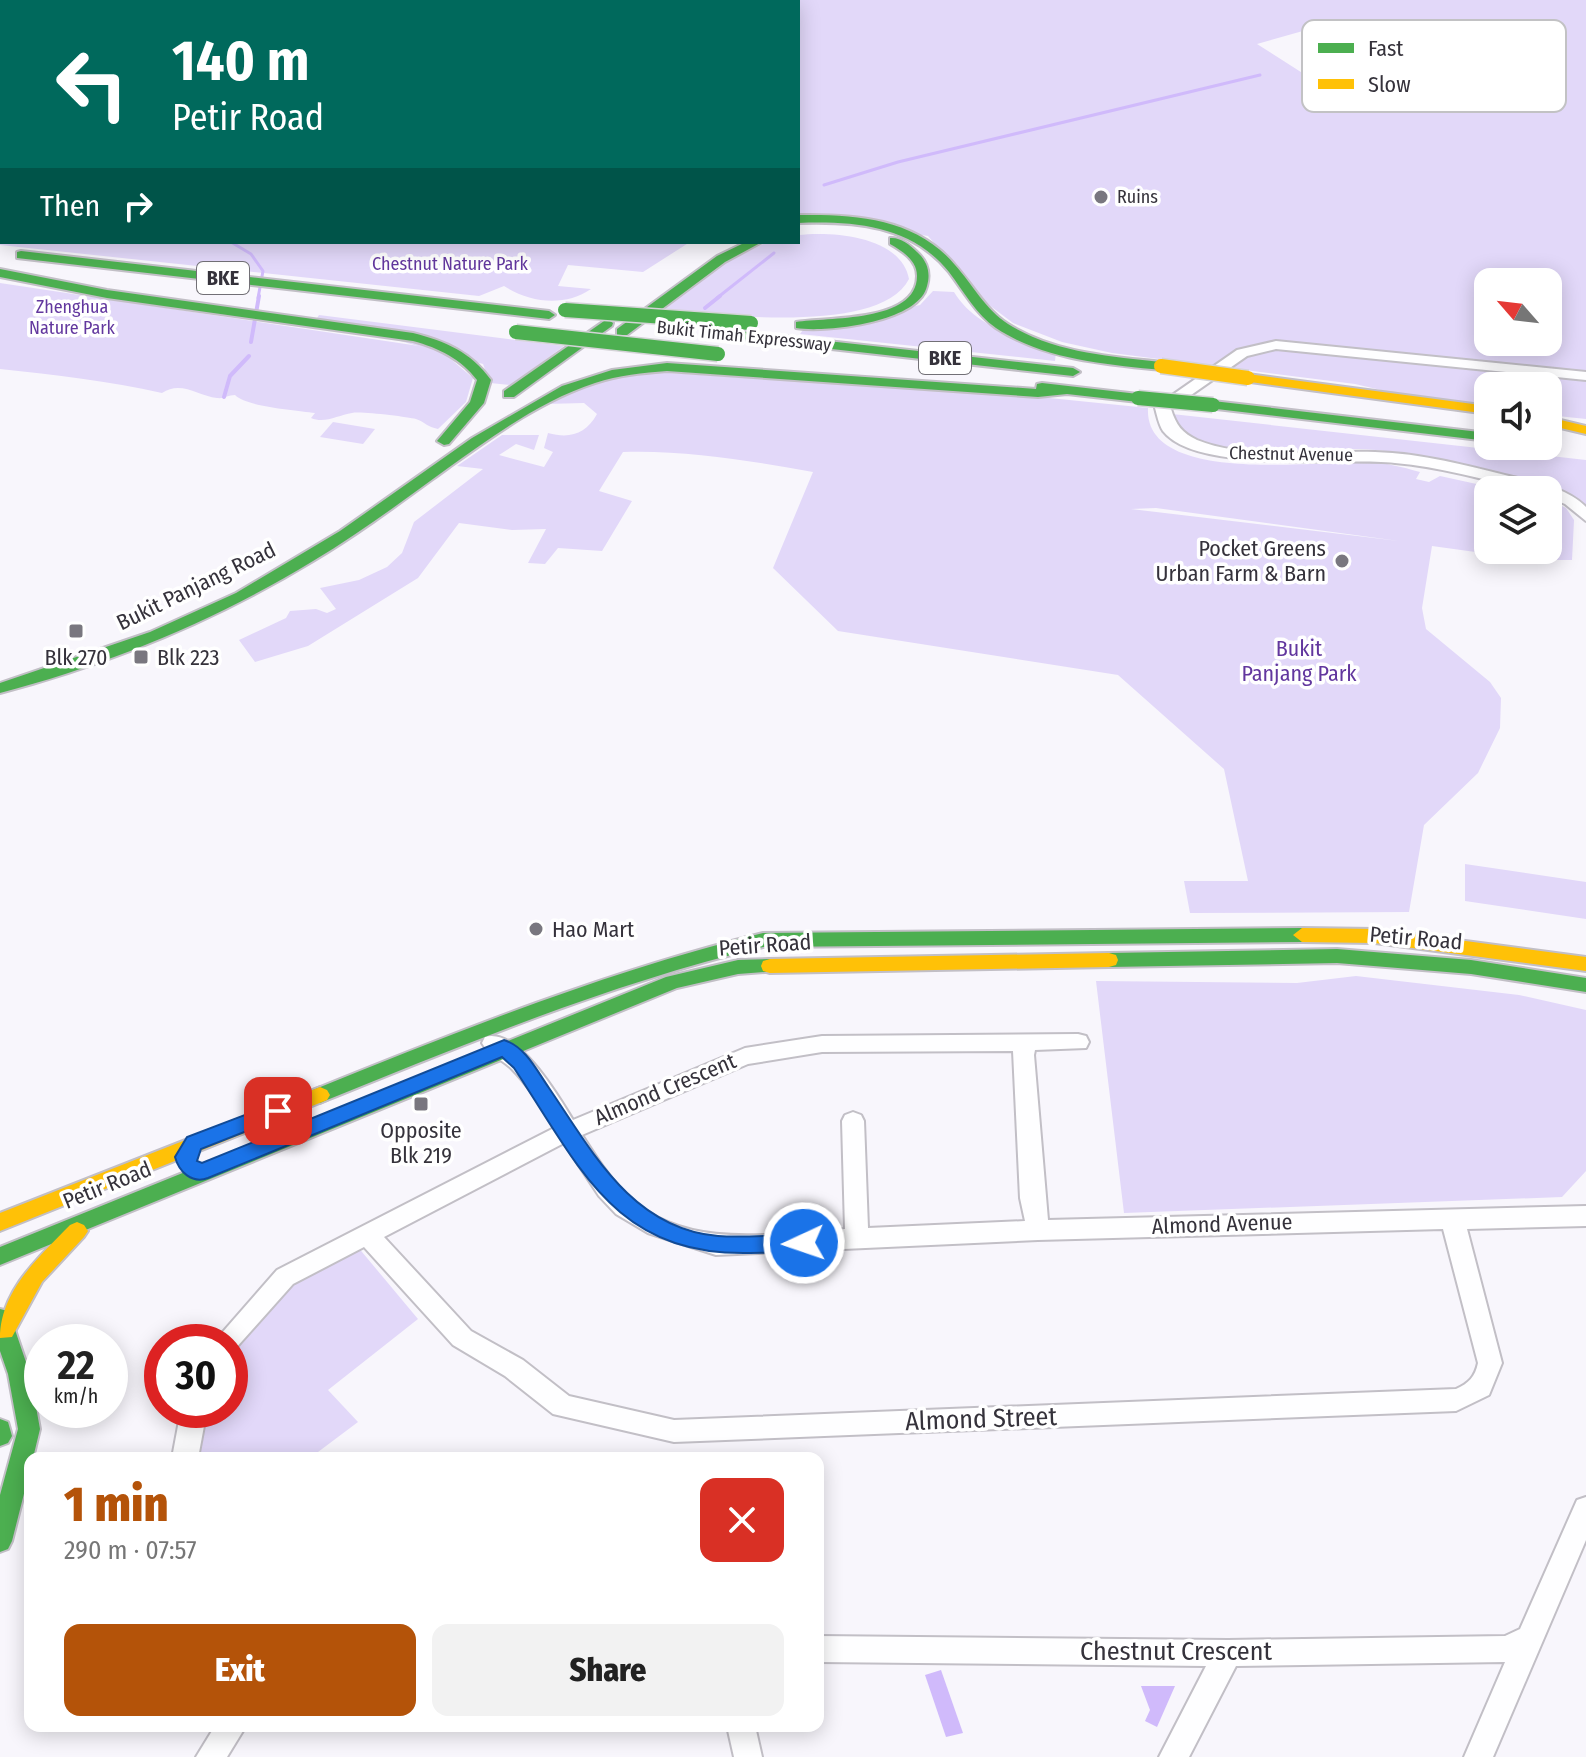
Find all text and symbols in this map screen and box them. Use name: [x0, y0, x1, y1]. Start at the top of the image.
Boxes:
legend: [1302, 20, 1566, 112]
text: 140 m: [172, 28, 309, 95]
icon: left: [40, 32, 144, 136]
text: Fast: [1368, 35, 1404, 62]
text: Slow: [1368, 71, 1411, 98]
text: Petir Road: [172, 96, 324, 140]
icon: right: [116, 184, 160, 228]
place label: Ruins: [1117, 186, 1158, 208]
text: Then: [40, 188, 100, 224]
marker: Ruins: [1092, 188, 1110, 206]
park label: Chestnut Nature Park: [372, 253, 529, 275]
road number: BKE: [197, 262, 249, 294]
north arrow: [1474, 268, 1562, 356]
map controls: [1474, 268, 1562, 564]
park label: Zhenghua Nature Park: [29, 296, 116, 339]
street label: Bukit Timah Expressway: [656, 316, 832, 356]
road number: BKE: [919, 342, 971, 374]
button: sound: [1474, 372, 1562, 460]
street label: Chestnut Avenue: [1229, 442, 1353, 466]
button: layers: [1474, 476, 1562, 564]
place label: Pocket Greens Urban Farm & Barn: [1156, 535, 1326, 587]
street label: Bukit Panjang Road: [112, 536, 280, 636]
marker: Pocket Greens Urban Farm & Barn: [1333, 552, 1351, 570]
marker: Blk 270: [67, 622, 85, 640]
park label: Bukit Panjang Park: [1241, 635, 1357, 687]
place label: Blk 270: [45, 644, 107, 671]
place label: Blk 223: [157, 644, 220, 671]
marker: Blk 223: [132, 648, 150, 666]
place label: Hao Mart: [552, 916, 635, 943]
marker: Hao Mart: [527, 920, 545, 938]
street label: Petir Road: [1369, 921, 1463, 955]
street label: Petir Road: [718, 928, 812, 962]
street label: Almond Crescent: [590, 1047, 741, 1131]
pin: [244, 1077, 312, 1145]
icon: arrive: [256, 1089, 300, 1133]
marker: Opposite Blk 219: [412, 1095, 430, 1113]
place label: Opposite Blk 219: [380, 1117, 462, 1169]
street label: Petir Road: [59, 1155, 155, 1215]
position arrow: [762, 1201, 846, 1285]
street label: Almond Avenue: [1151, 1208, 1293, 1240]
speed limit sign: 30: [144, 1324, 248, 1428]
text: 22: [57, 1342, 95, 1390]
text: km/h: [54, 1384, 98, 1408]
street label: Almond Street: [905, 1401, 1058, 1437]
text: 1 min: [64, 1476, 168, 1534]
button: close: [700, 1478, 784, 1562]
text: 290 m · 07:57: [64, 1535, 196, 1566]
button: Exit: [64, 1624, 416, 1716]
button: Share: [432, 1624, 784, 1716]
street label: Chestnut Crescent: [1080, 1636, 1272, 1667]

